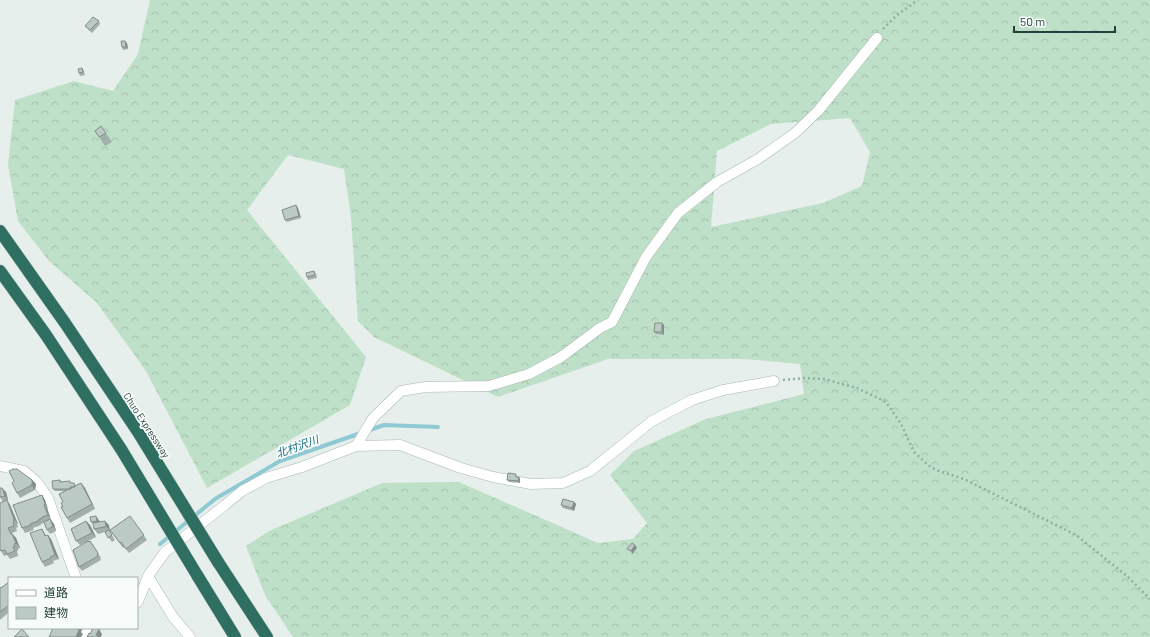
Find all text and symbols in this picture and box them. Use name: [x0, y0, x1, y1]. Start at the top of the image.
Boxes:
scale bar: [1014, 8, 1115, 34]
text: 50 m: [1020, 14, 1045, 28]
street label: Chuo Expressway: [121, 390, 173, 460]
water label: 北村沢川: [274, 432, 321, 460]
legend: [8, 577, 138, 629]
text: 道路: [44, 585, 68, 599]
text: 建物: [44, 605, 68, 619]

